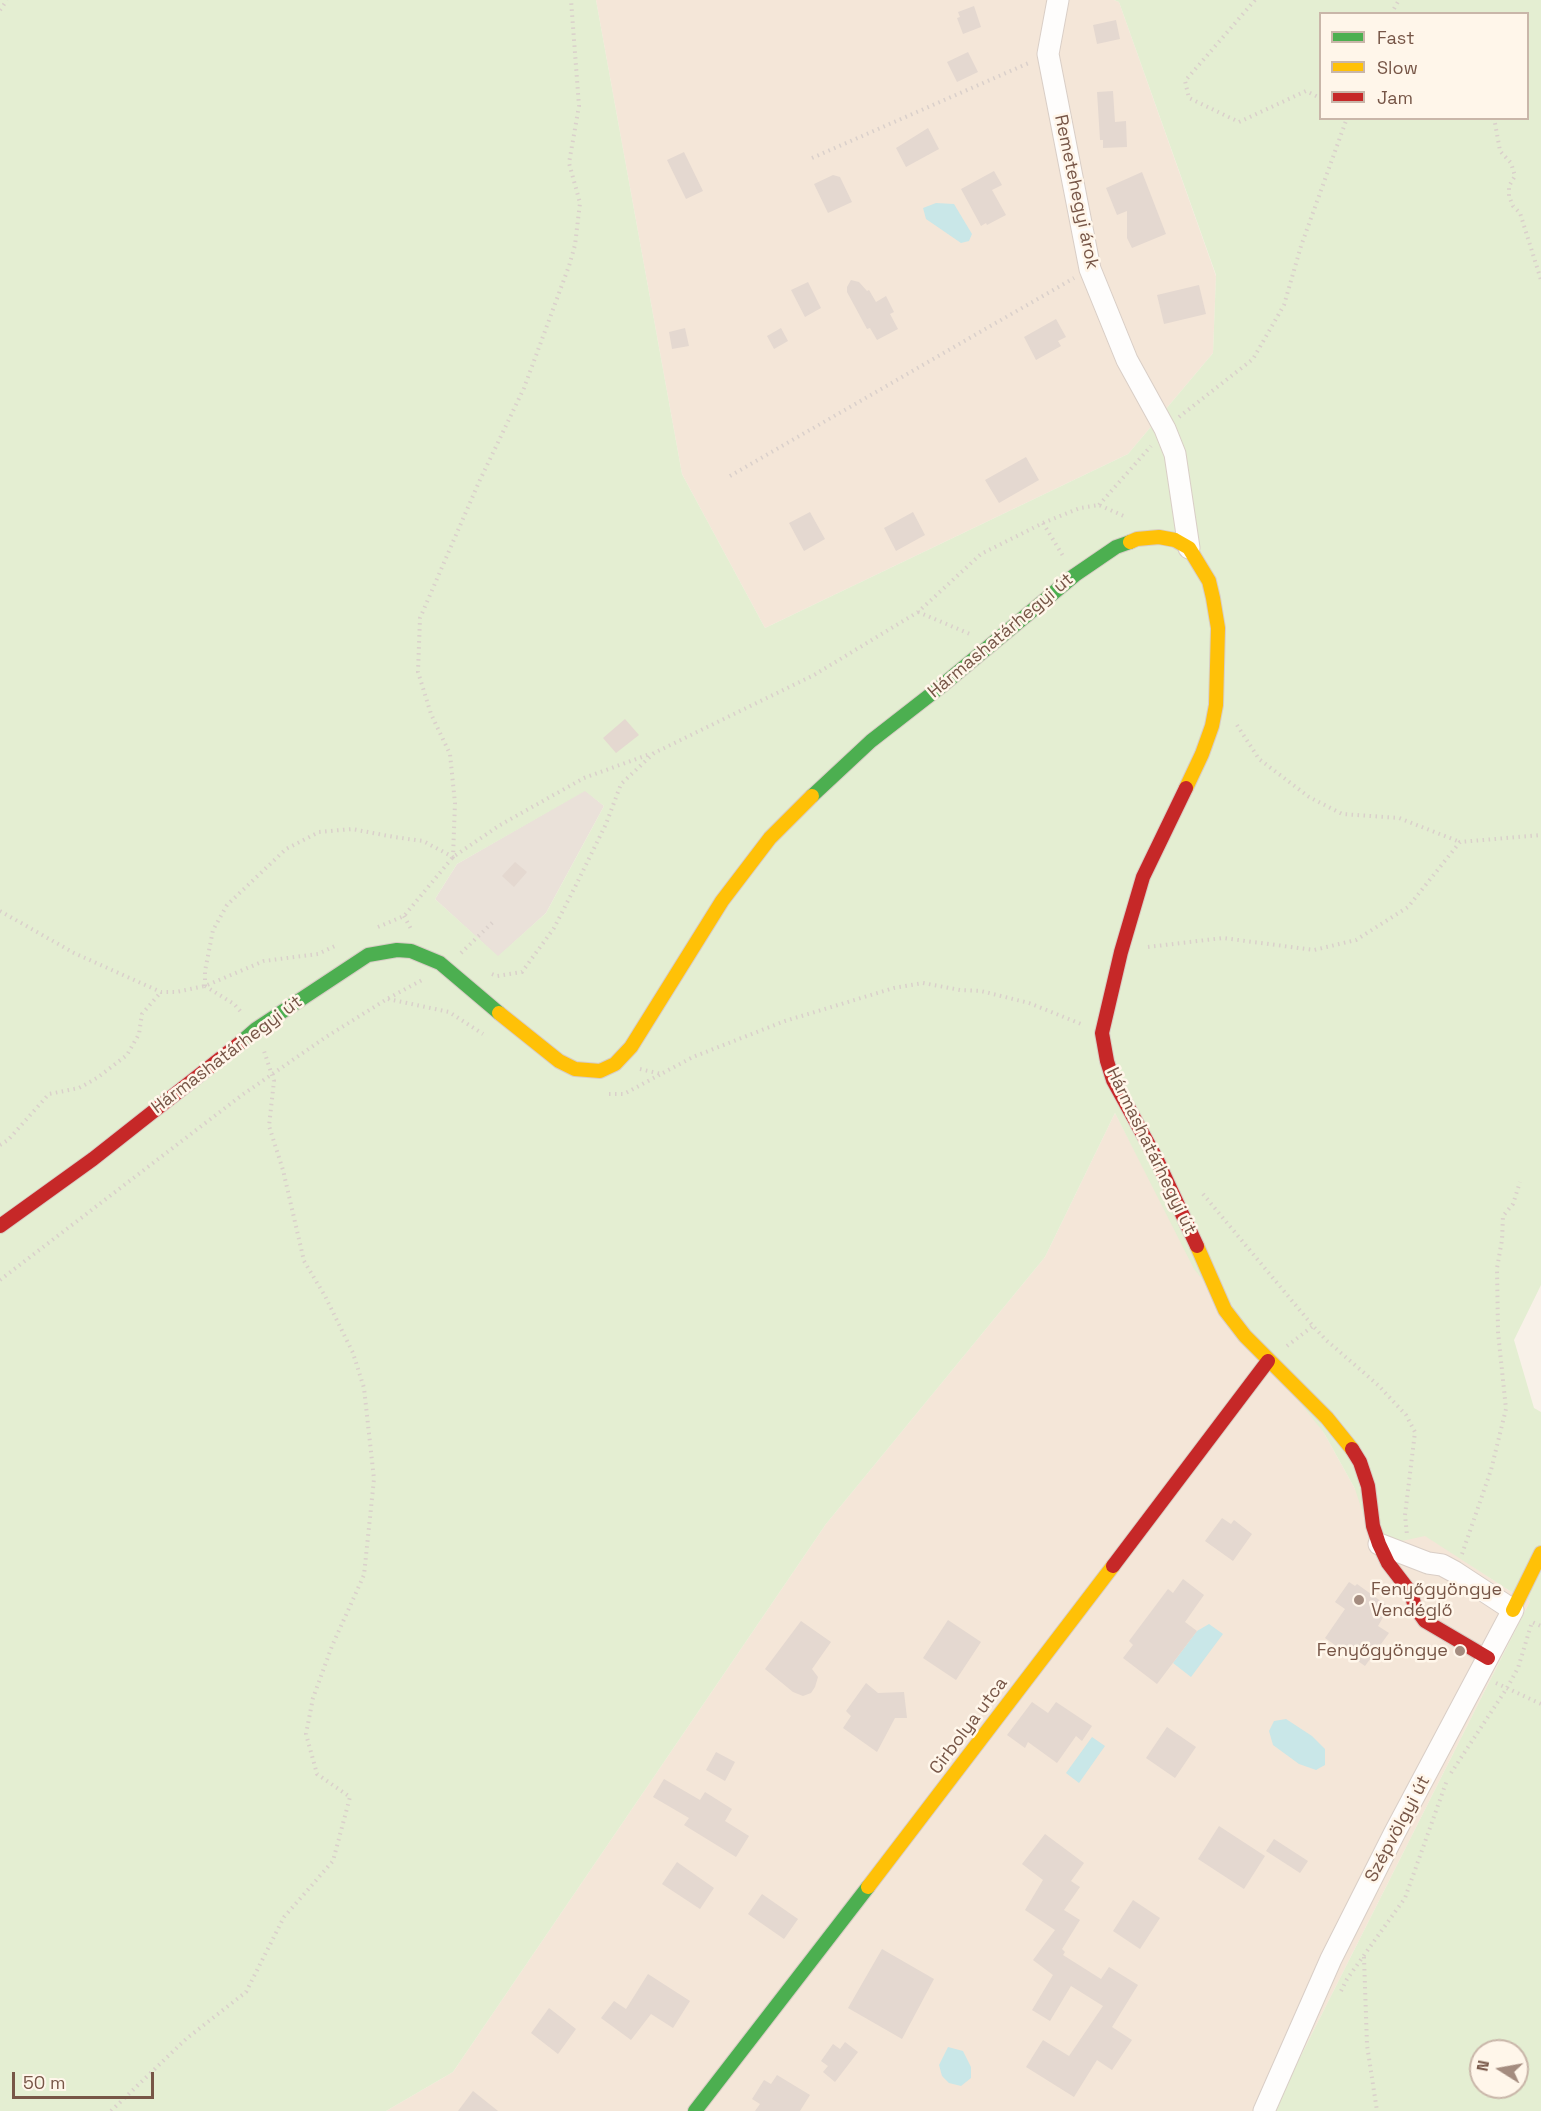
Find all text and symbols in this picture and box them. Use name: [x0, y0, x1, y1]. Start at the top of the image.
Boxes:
legend: [1319, 12, 1529, 120]
text: Fast: [1377, 26, 1414, 49]
text: Slow: [1377, 56, 1418, 79]
text: Jam: [1377, 86, 1413, 109]
street label: Remetehegyi árok: [1049, 113, 1103, 271]
street label: Hármashatárhegyi út: [924, 569, 1078, 703]
street label: Hármashatárhegyi út: [147, 991, 307, 1119]
street label: Hármashatárhegyi út: [1101, 1064, 1201, 1238]
place label: Fenyőgyöngye Vendéglő: [1371, 1579, 1502, 1622]
marker: Fenyőgyöngye Vendéglő: [1352, 1593, 1366, 1607]
place label: Fenyőgyöngye: [1317, 1640, 1448, 1662]
marker: Fenyőgyöngye: [1453, 1644, 1467, 1658]
street label: Cirbolya utca: [925, 1673, 1013, 1779]
street label: Szépvölgyi út: [1361, 1772, 1435, 1886]
north arrow: [1469, 2039, 1529, 2099]
text: N: [1471, 2059, 1494, 2073]
scale bar: [15, 2060, 158, 2098]
text: 50 m: [23, 2071, 65, 2094]

